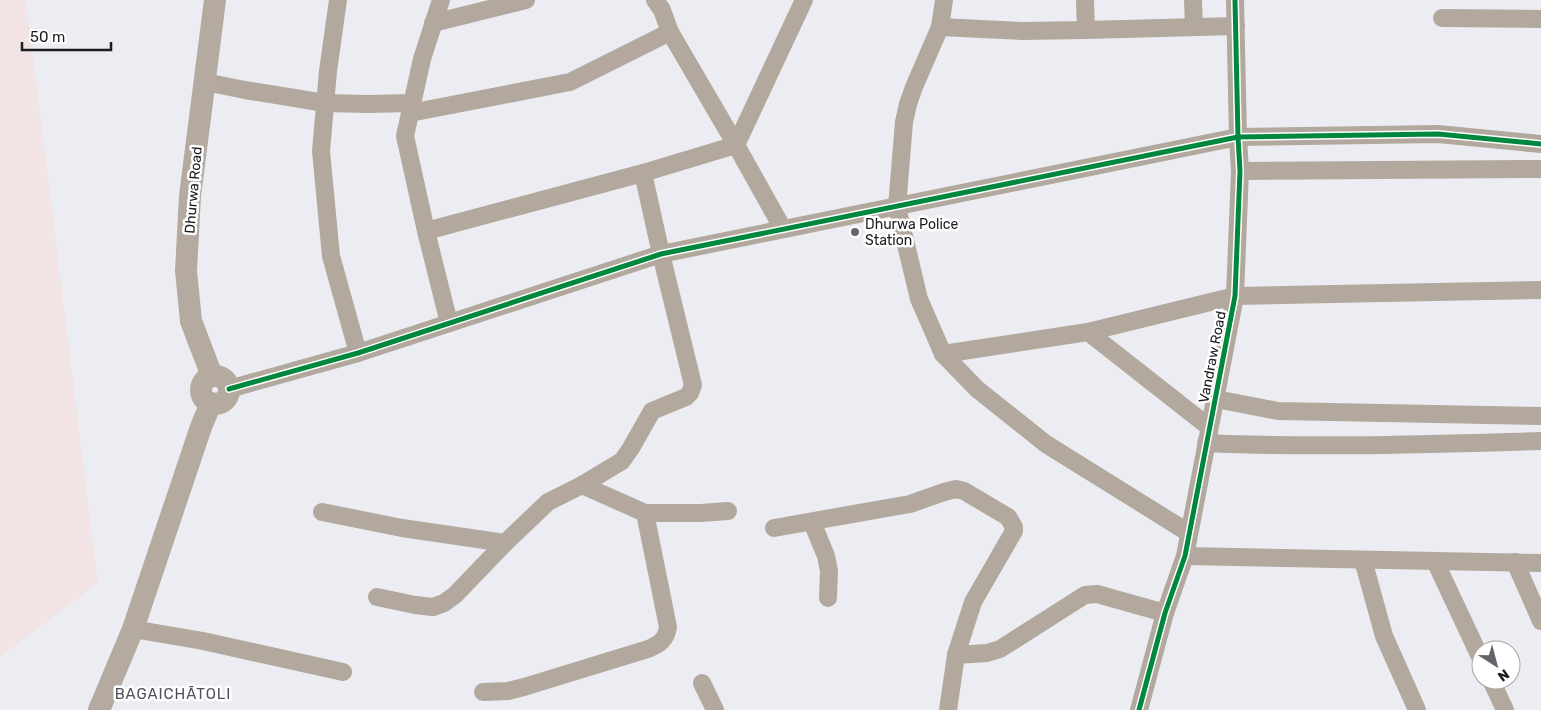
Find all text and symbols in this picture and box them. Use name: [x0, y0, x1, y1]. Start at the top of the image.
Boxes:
scale bar: [22, 20, 111, 52]
text: 50 m: [30, 28, 65, 46]
street label: Dhurwa Road: [181, 146, 206, 234]
place label: Dhurwa Police Station: [865, 216, 959, 249]
marker: Dhurwa Police Station: [849, 226, 861, 238]
street label: Vandraw Road: [1195, 310, 1230, 405]
north arrow: [1471, 640, 1521, 690]
text: N: [1494, 665, 1512, 685]
district label: BAGAICHĀTOLI: [115, 685, 231, 703]

